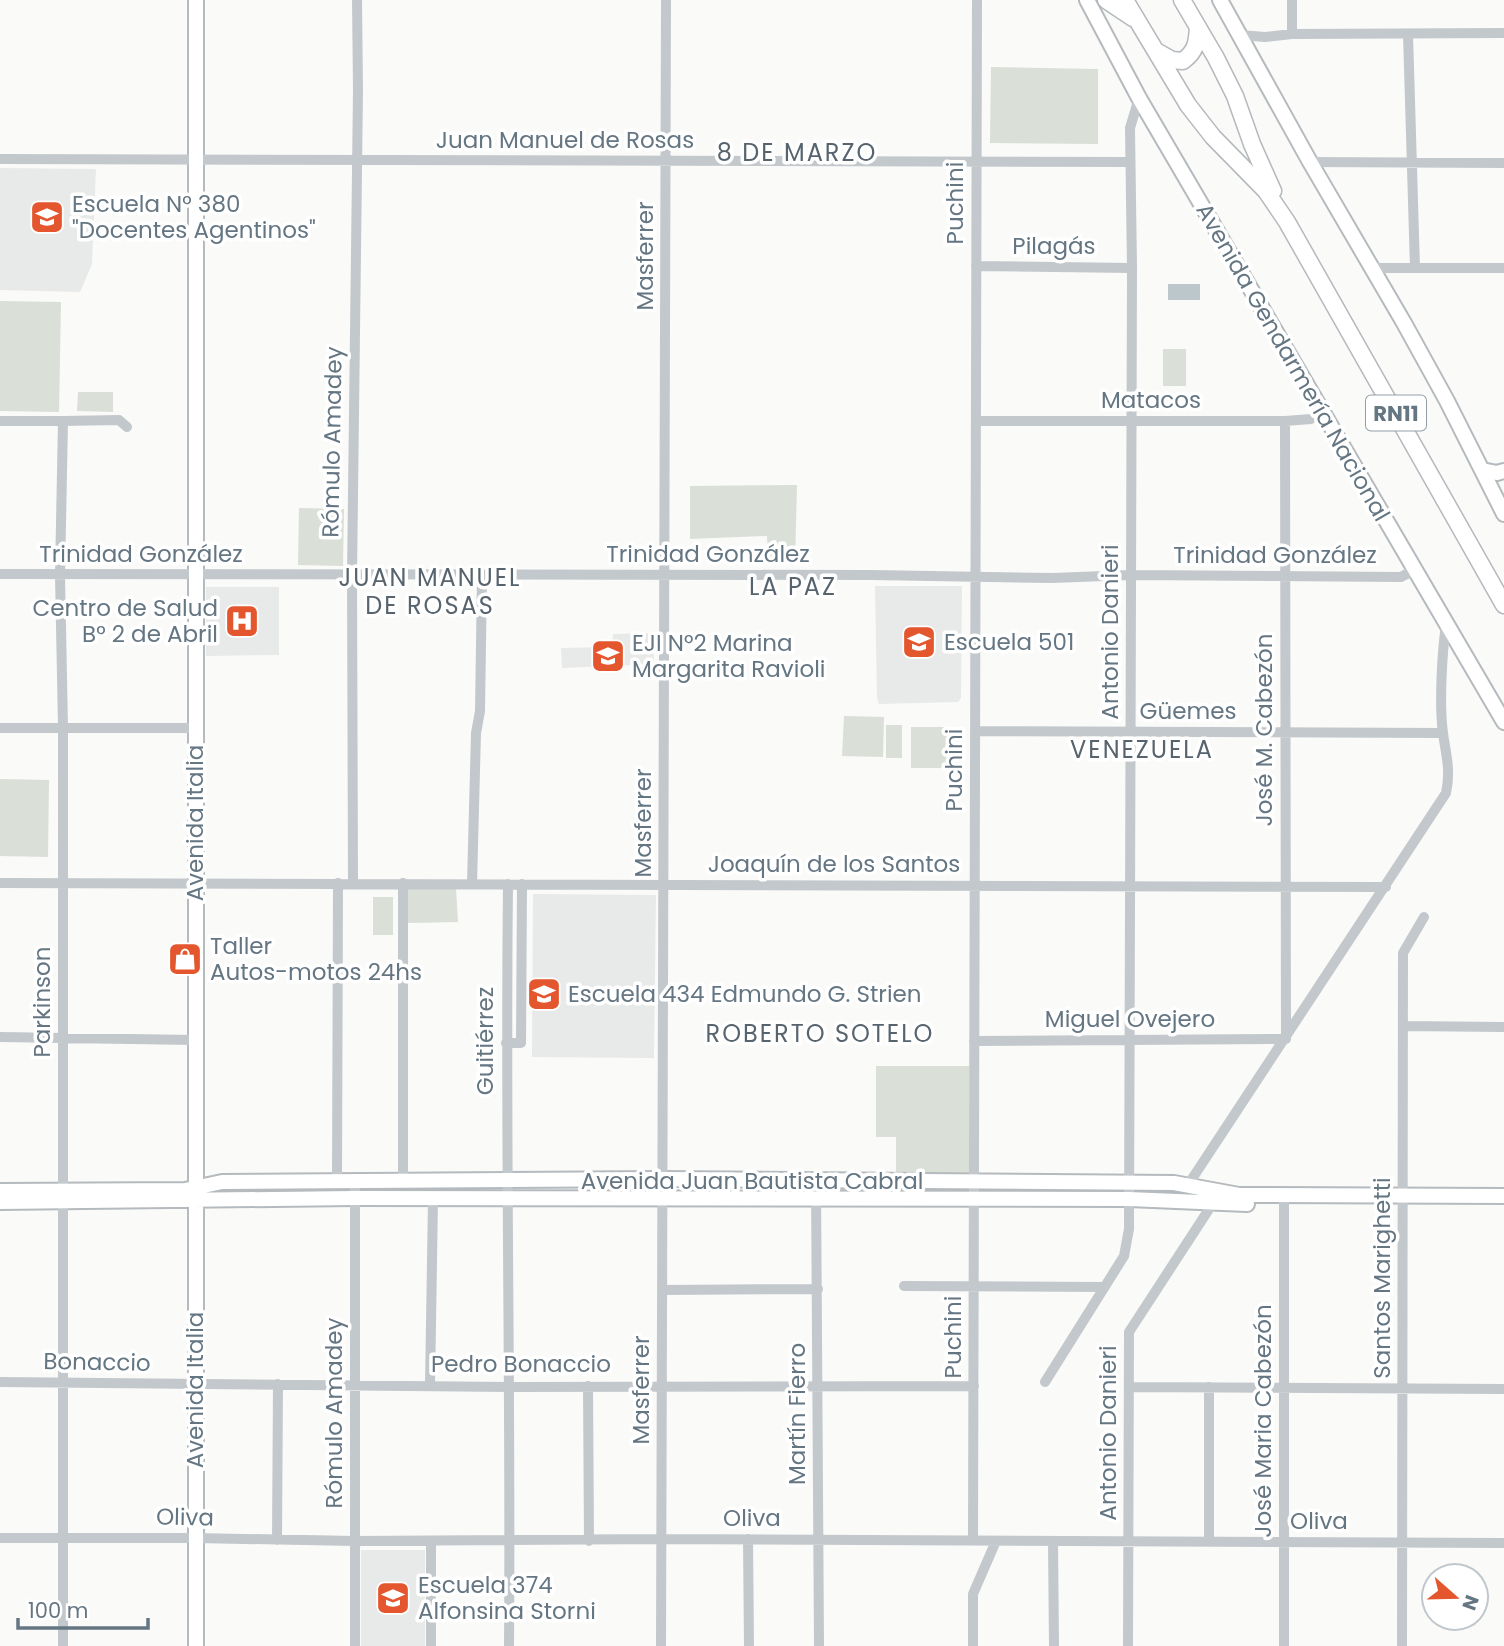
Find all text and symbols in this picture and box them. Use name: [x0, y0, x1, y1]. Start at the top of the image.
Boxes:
street label: Juan Manuel de Rosas: [436, 124, 694, 156]
district label: 8 DE MARZO: [717, 136, 877, 169]
street label: Puchini: [939, 162, 971, 244]
place label: Escuela N° 380 "Docentes Agentinos": [72, 188, 316, 246]
street label: Avenida Gendarmería Nacional: [1188, 197, 1398, 527]
school or university icon: Escuela N° 380 "Docentes Agentinos": [28, 198, 66, 236]
street label: Masferrer: [629, 201, 661, 311]
street label: Pilagás: [1012, 230, 1096, 262]
street label: Rómulo Amadey: [314, 346, 350, 538]
street label: Matacos: [1101, 384, 1201, 416]
road number: RN11: [1366, 396, 1426, 430]
street label: Trinidad González: [39, 538, 243, 570]
street label: Trinidad González: [606, 538, 810, 570]
street label: Trinidad González: [1173, 539, 1377, 571]
street label: Antonio Danieri: [1094, 544, 1126, 720]
district label: JUAN MANUEL DE ROSAS: [339, 561, 521, 622]
district label: LA PAZ: [749, 570, 837, 603]
place label: Centro de Salud B° 2 de Abril: [33, 592, 218, 650]
hospital icon: Centro de Salud B° 2 de Abril: [223, 602, 261, 640]
school or university icon: Escuela 501: [900, 623, 938, 661]
place label: Escuela 501: [944, 626, 1074, 658]
place label: EJI N°2 Marina Margarita Ravioli: [632, 627, 825, 685]
street label: José M. Cabezón: [1248, 633, 1280, 827]
school or university icon: EJI N°2 Marina Margarita Ravioli: [589, 637, 627, 675]
street label: Güemes: [1140, 695, 1236, 727]
street label: Puchini: [938, 729, 970, 811]
district label: VENEZUELA: [1070, 733, 1214, 766]
street label: Avenida Italia: [179, 745, 211, 901]
street label: Masferrer: [627, 768, 659, 878]
street label: Joaquín de los Santos: [708, 848, 960, 880]
place label: Taller Autos-motos 24hs: [210, 930, 422, 988]
shop icon: Taller Autos-motos 24hs: [166, 940, 204, 978]
street label: Parkinson: [26, 946, 58, 1058]
school or university icon: Escuela 434 Edmundo G. Strien: [525, 975, 563, 1013]
place label: Escuela 434 Edmundo G. Strien: [568, 978, 922, 1010]
street label: Guitiérrez: [469, 987, 501, 1095]
street label: Miguel Ovejero: [1045, 1003, 1215, 1035]
district label: ROBERTO SOTELO: [706, 1017, 934, 1050]
street label: Avenida Juan Bautista Cabral: [581, 1165, 923, 1197]
street label: Santos Marighetti: [1366, 1177, 1398, 1379]
street label: Puchini: [937, 1296, 969, 1378]
street label: José Maria Cabezón: [1247, 1304, 1279, 1538]
street label: Avenida Italia: [179, 1312, 211, 1468]
street label: Rómulo Amadey: [318, 1317, 350, 1509]
street label: Masferrer: [625, 1335, 657, 1445]
street label: Martín Fierro: [781, 1343, 813, 1485]
street label: Bonaccio: [43, 1345, 151, 1379]
street label: Antonio Danieri: [1092, 1345, 1124, 1521]
street label: Pedro Bonaccio: [431, 1348, 611, 1380]
street label: Oliva: [156, 1500, 214, 1534]
street label: Oliva: [723, 1502, 781, 1534]
street label: Oliva: [1290, 1505, 1348, 1537]
north arrow: [1420, 1562, 1490, 1632]
place label: Escuela 374 Alfonsina Storni: [418, 1569, 596, 1627]
school or university icon: Escuela 374 Alfonsina Storni: [374, 1579, 412, 1617]
scale bar: [18, 1586, 147, 1630]
text: N: [1455, 1591, 1486, 1614]
text: 100 m: [28, 1596, 88, 1625]

